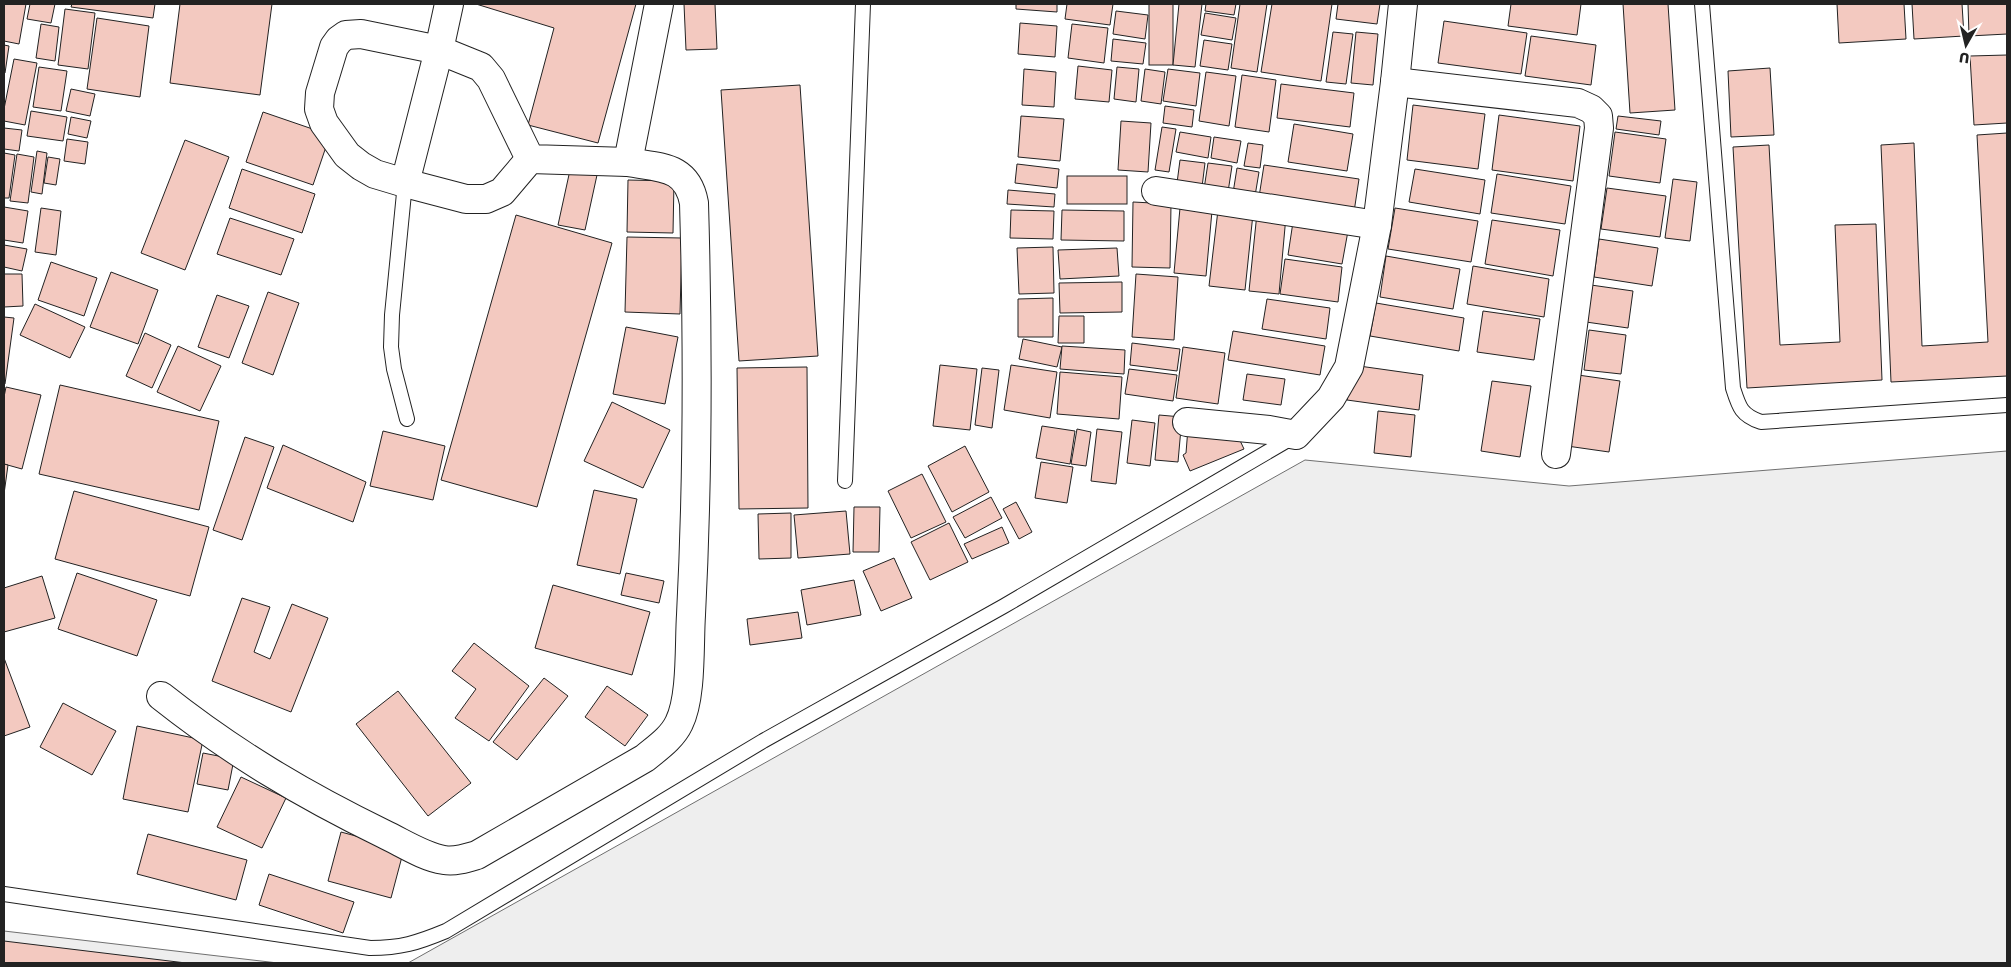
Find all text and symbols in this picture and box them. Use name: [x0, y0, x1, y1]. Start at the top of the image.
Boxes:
north arrow: [1941, 20, 1991, 70]
text: U: [1958, 48, 1970, 67]

